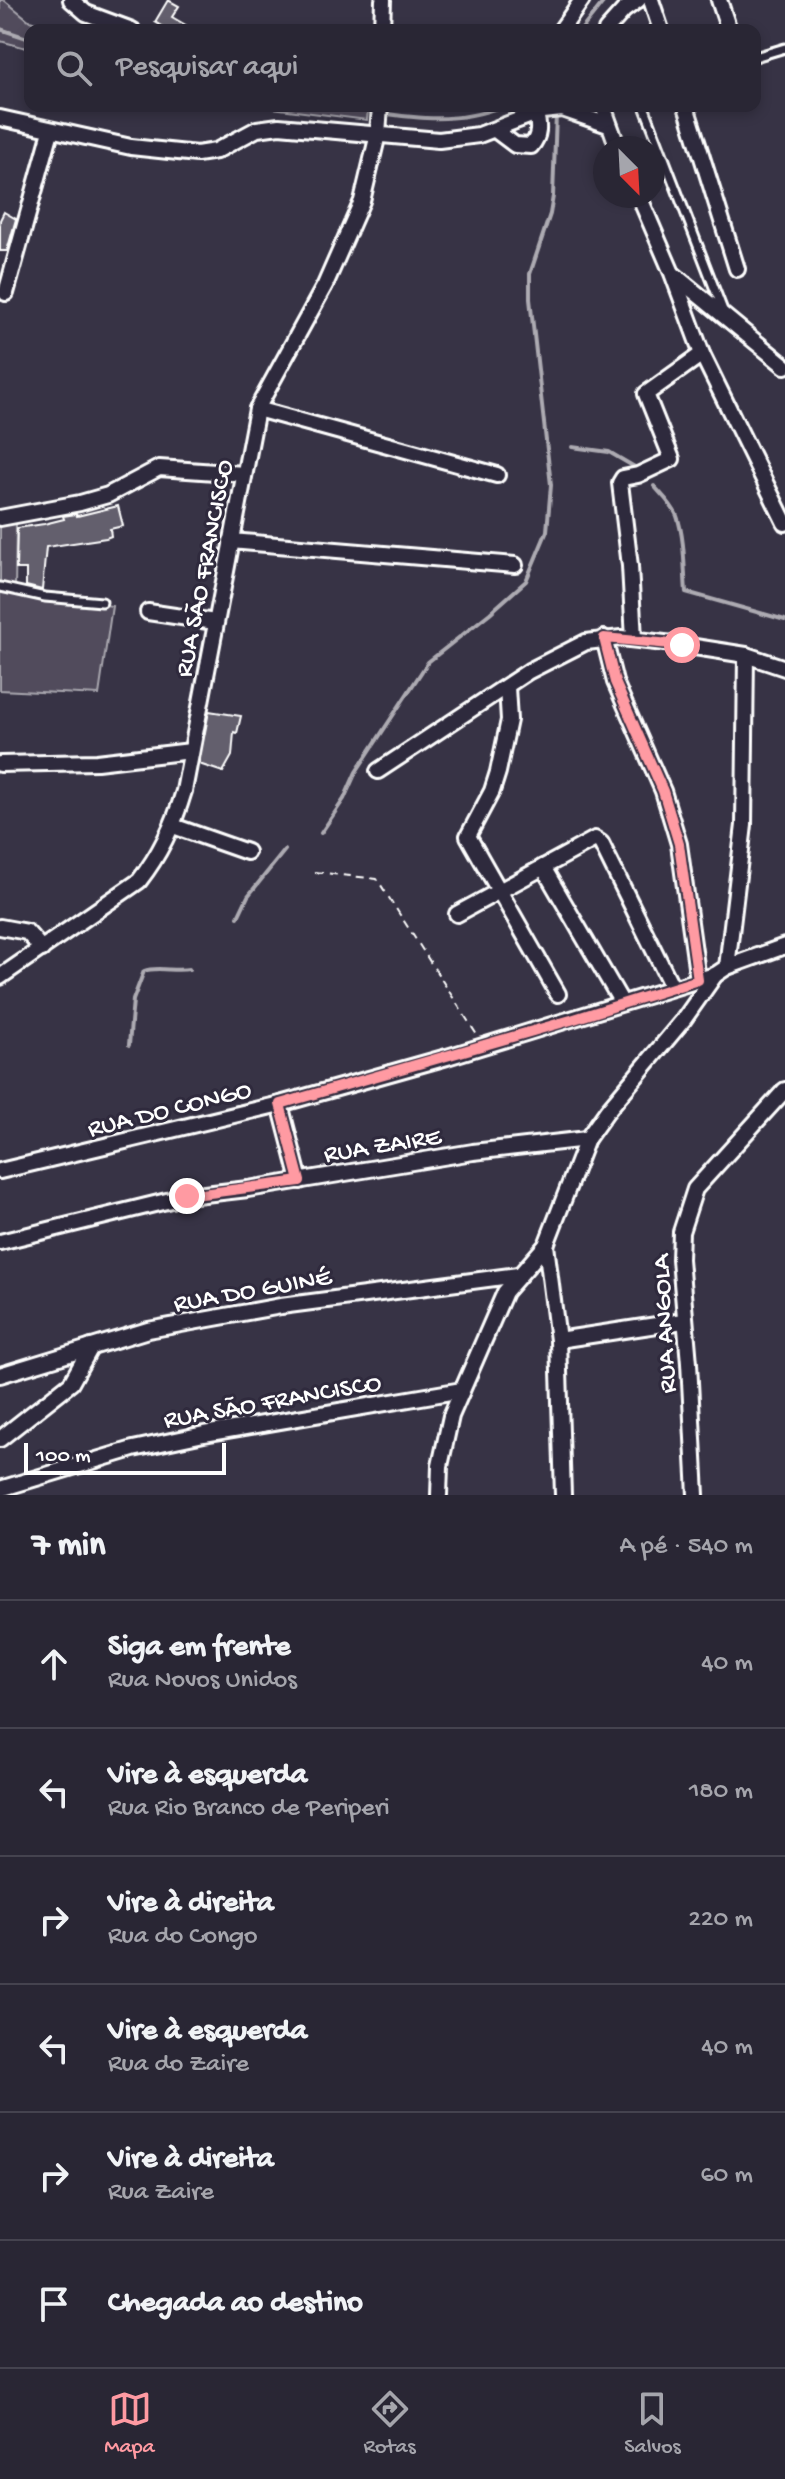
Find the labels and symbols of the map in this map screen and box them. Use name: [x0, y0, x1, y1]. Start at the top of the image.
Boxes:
north arrow: [593, 136, 665, 208]
street label: RUA SÃO FRANCISCO: [170, 457, 243, 680]
route start: [664, 627, 700, 663]
street label: RUA DO CONGO: [85, 1076, 256, 1147]
street label: RUA ZAIRE: [322, 1123, 444, 1172]
route end: [169, 1178, 205, 1214]
street label: RUA ANGOLA: [647, 1252, 686, 1394]
street label: RUA DO GUINÉ: [171, 1263, 335, 1322]
street label: RUA SÃO FRANCISCO: [161, 1369, 384, 1438]
scale bar: [24, 1439, 226, 1475]

